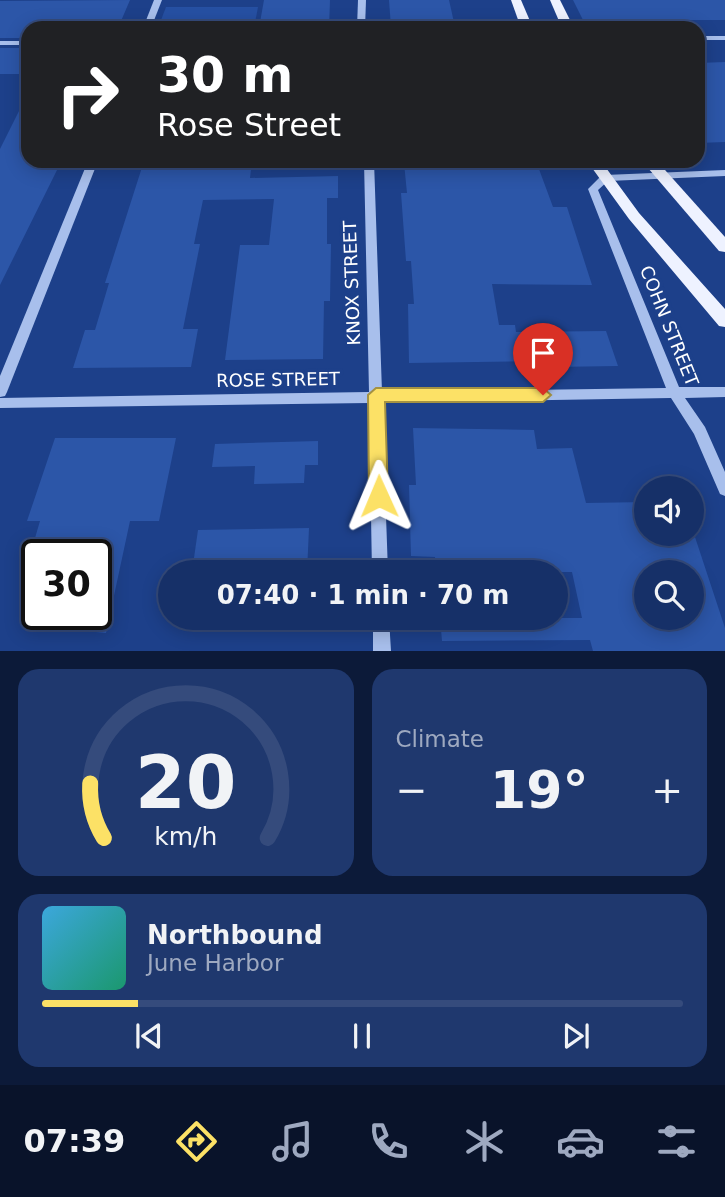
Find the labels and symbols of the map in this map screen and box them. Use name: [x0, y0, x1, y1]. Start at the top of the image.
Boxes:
street label: KNOX STREET: [339, 219, 364, 346]
street label: COHN STREET: [636, 262, 704, 390]
pin: [513, 323, 573, 395]
street label: ROSE STREET: [216, 368, 341, 391]
position arrow: [342, 459, 416, 533]
speed limit sign: 30: [21, 539, 112, 630]

